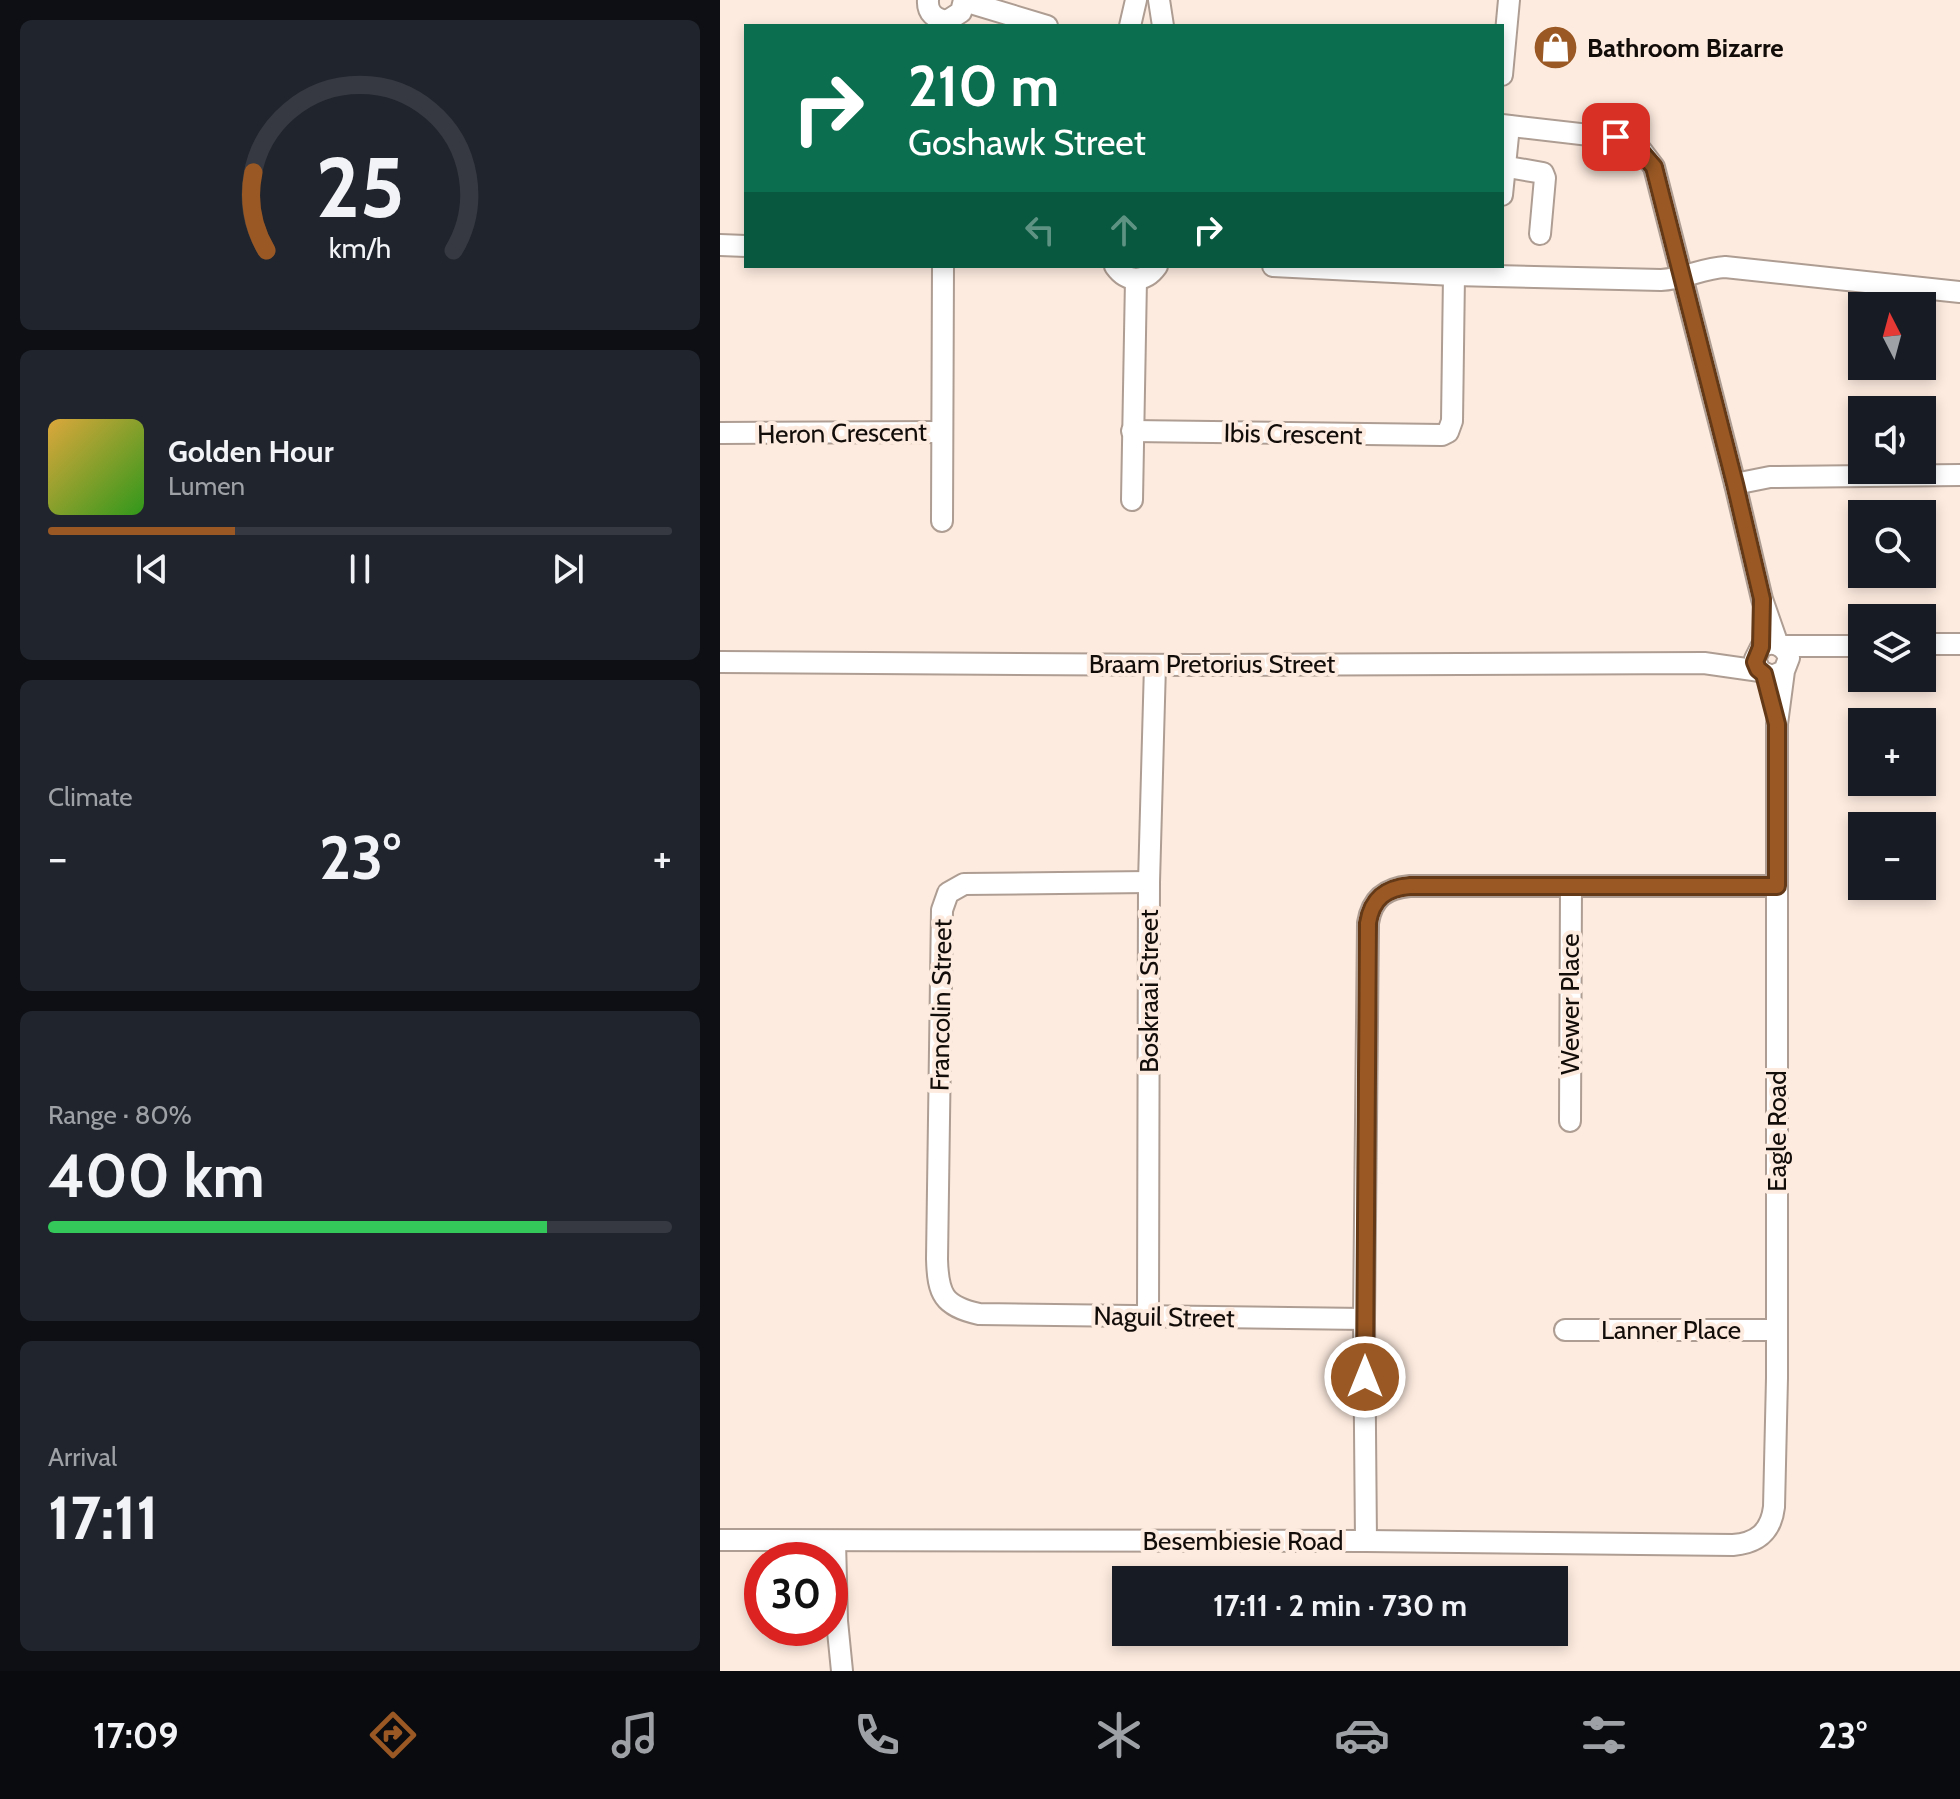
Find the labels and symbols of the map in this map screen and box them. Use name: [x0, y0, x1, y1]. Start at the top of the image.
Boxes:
shop icon: Bathroom Bizarre: [1532, 24, 1580, 72]
place label: Bathroom Bizarre: [1587, 32, 1784, 64]
pin: [1582, 103, 1650, 171]
north arrow: [1848, 292, 1936, 380]
street label: Heron Crescent: [757, 416, 927, 450]
street label: Ibis Crescent: [1223, 417, 1363, 451]
street label: Braam Pretorius Street: [1089, 648, 1336, 680]
street label: Boskraai Street: [1133, 909, 1165, 1073]
street label: Francolin Street: [923, 918, 959, 1091]
street label: Wewer Place: [1554, 933, 1586, 1075]
street label: Eagle Road: [1761, 1070, 1793, 1192]
street label: Naguil Street: [1093, 1300, 1235, 1334]
street label: Lanner Place: [1601, 1314, 1741, 1346]
position arrow: [1323, 1335, 1407, 1419]
street label: Besembiesie Road: [1143, 1525, 1343, 1557]
speed limit sign: 30: [744, 1542, 848, 1646]

